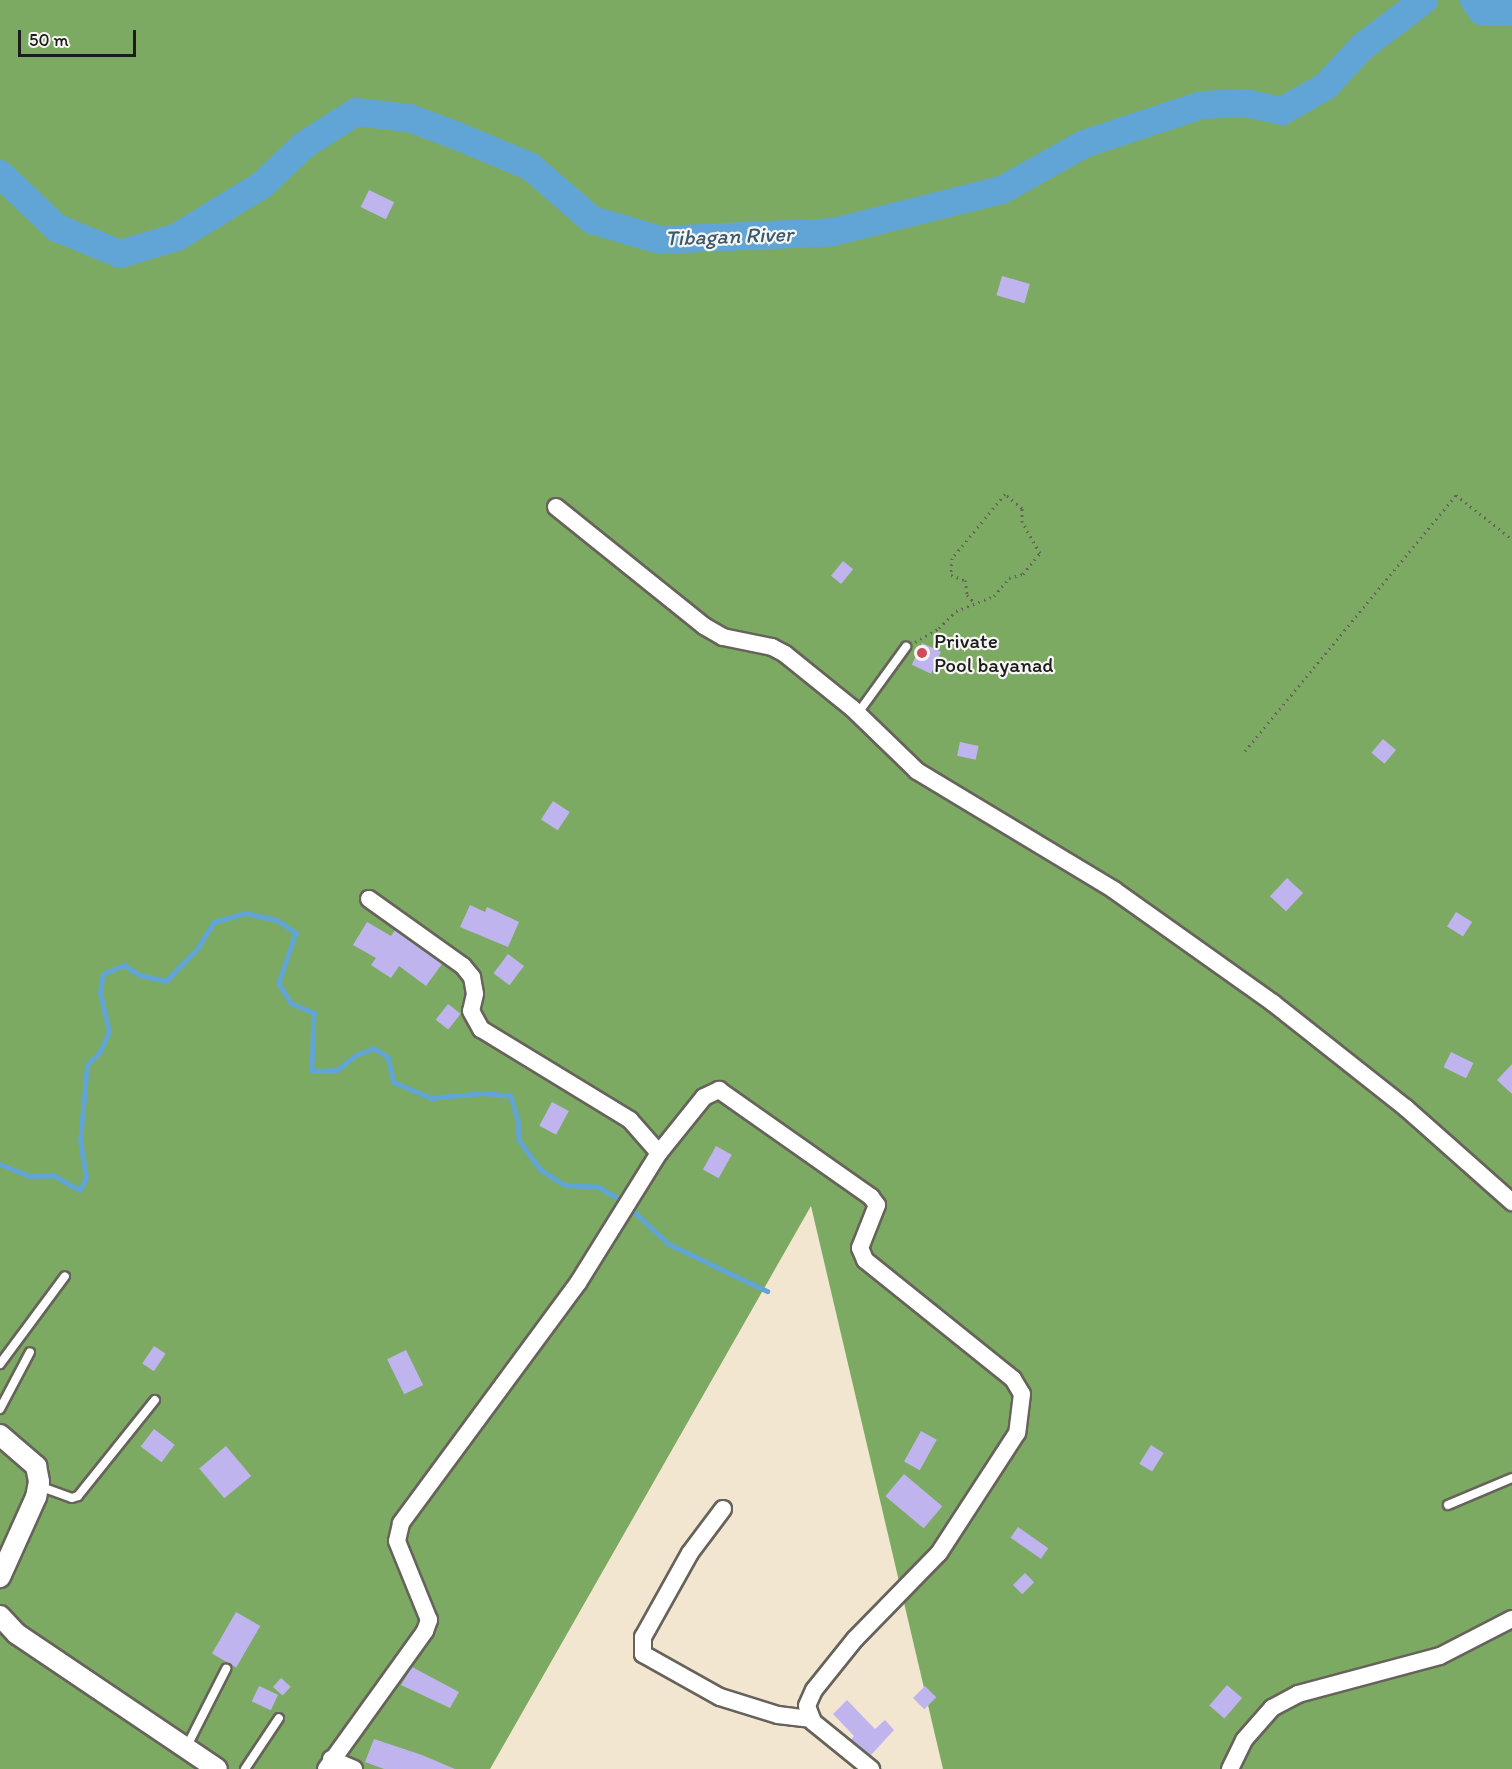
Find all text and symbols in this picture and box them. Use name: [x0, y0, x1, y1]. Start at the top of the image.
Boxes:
scale bar: [21, 18, 140, 56]
text: 50 m: [29, 29, 69, 51]
water label: Tibagan River: [665, 221, 793, 251]
place label: Private Pool bayanad: [934, 628, 1054, 678]
marker: Private Pool bayanad: [915, 646, 929, 660]

